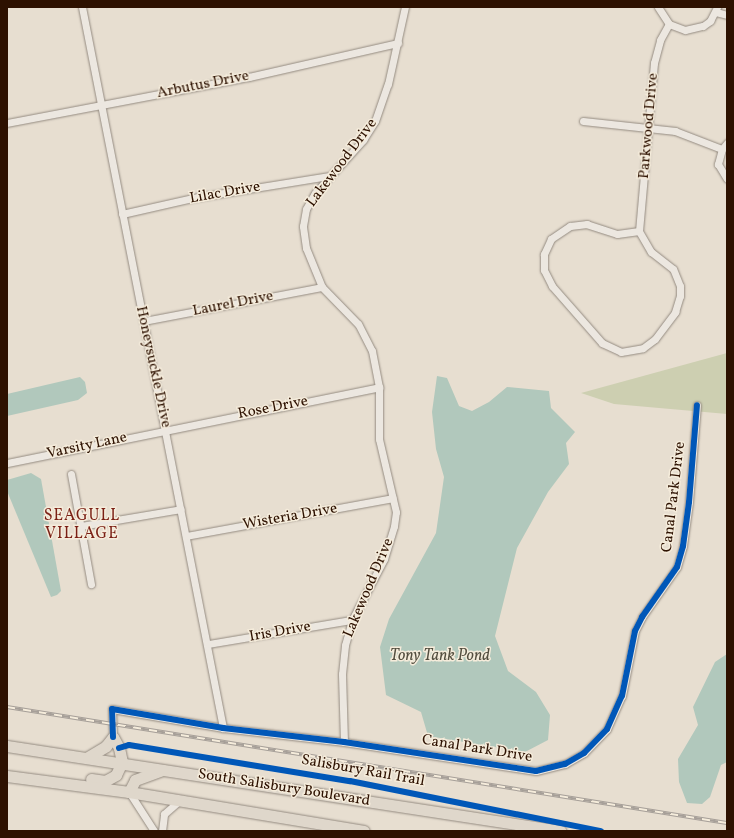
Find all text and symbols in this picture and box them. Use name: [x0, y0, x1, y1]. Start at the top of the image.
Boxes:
street label: Arbutus Drive: [155, 67, 251, 103]
street label: Parkwood Drive: [635, 72, 663, 180]
street label: Lakewood Drive: [303, 115, 381, 211]
street label: Lilac Drive: [188, 178, 262, 208]
street label: Laurel Drive: [191, 287, 275, 321]
street label: Honeysuckle Drive: [131, 305, 175, 429]
street label: Rose Drive: [236, 392, 310, 424]
street label: Varsity Lane: [45, 429, 129, 463]
street label: Canal Park Drive: [658, 441, 690, 553]
street label: Wisteria Drive: [241, 500, 339, 534]
district label: SEAGULL VILLAGE: [44, 506, 120, 544]
street label: Lakewood Drive: [340, 536, 398, 640]
street label: Iris Drive: [248, 618, 312, 646]
water label: Tony Tank Pond: [390, 646, 490, 666]
street label: Canal Park Drive: [421, 731, 533, 767]
street label: Salisbury Rail Trail: [299, 751, 427, 791]
street label: South Salisbury Boulevard: [196, 765, 372, 811]

